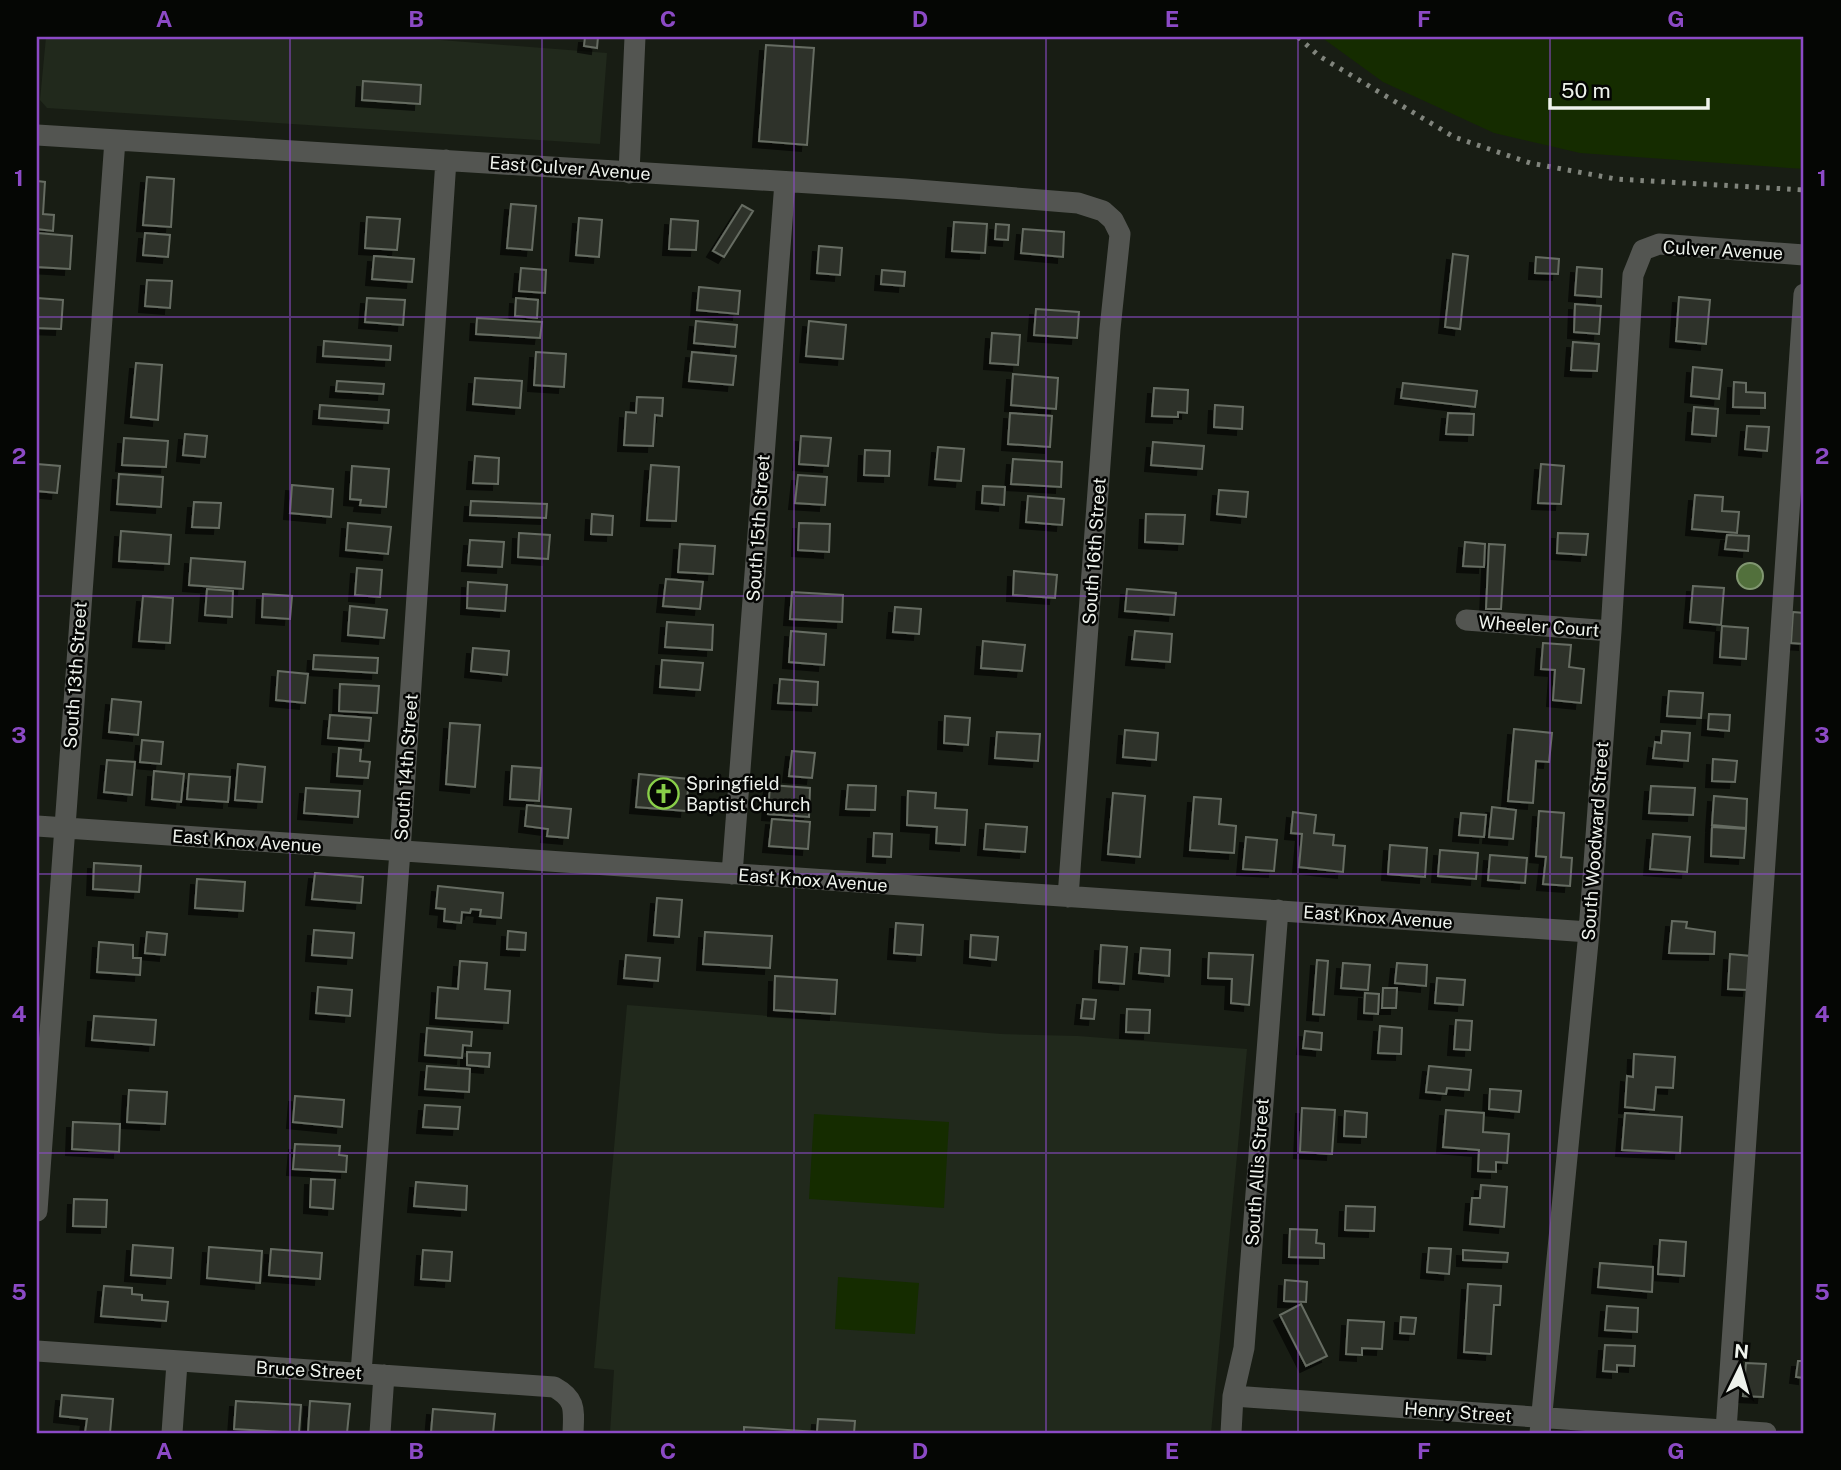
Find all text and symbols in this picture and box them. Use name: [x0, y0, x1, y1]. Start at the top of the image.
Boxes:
text: A: [156, 5, 173, 32]
text: B: [408, 5, 424, 32]
text: C: [660, 5, 676, 32]
text: D: [912, 5, 928, 32]
text: E: [1165, 5, 1179, 32]
text: F: [1417, 5, 1431, 32]
text: G: [1667, 5, 1685, 32]
scale bar: [1550, 66, 1708, 110]
text: 50 m: [1561, 78, 1611, 103]
street label: East Culver Avenue: [489, 152, 651, 184]
text: 1: [14, 164, 24, 191]
text: 1: [1817, 164, 1827, 191]
street label: Culver Avenue: [1662, 236, 1784, 264]
text: 2: [12, 442, 26, 469]
text: 2: [1815, 442, 1829, 469]
street label: South 15th Street: [742, 454, 774, 602]
street label: South 16th Street: [1078, 477, 1110, 625]
street label: South 13th Street: [59, 601, 91, 749]
street label: Wheeler Court: [1478, 611, 1600, 641]
street label: South 14th Street: [390, 693, 422, 841]
text: 3: [11, 721, 27, 748]
text: 3: [1814, 721, 1830, 748]
street label: South Woodward Street: [1578, 741, 1612, 941]
place label: Springfield Baptist Church: [686, 773, 810, 815]
church icon: Springfield Baptist Church: [646, 776, 680, 810]
street label: East Knox Avenue: [172, 825, 322, 857]
street label: East Knox Avenue: [738, 864, 888, 896]
street label: East Knox Avenue: [1303, 901, 1453, 933]
text: 4: [11, 1000, 27, 1027]
text: 4: [1814, 1000, 1830, 1027]
street label: South Allis Street: [1241, 1097, 1273, 1247]
text: 5: [11, 1278, 27, 1305]
text: 5: [1814, 1278, 1830, 1305]
north arrow: [1704, 1334, 1774, 1404]
text: N: [1733, 1339, 1750, 1363]
street label: Bruce Street: [255, 1357, 363, 1383]
street label: Henry Street: [1403, 1398, 1513, 1426]
text: A: [156, 1437, 173, 1464]
text: B: [408, 1437, 424, 1464]
text: C: [660, 1437, 676, 1464]
text: D: [912, 1437, 928, 1464]
text: E: [1165, 1437, 1179, 1464]
text: F: [1417, 1437, 1431, 1464]
text: G: [1667, 1437, 1685, 1464]

